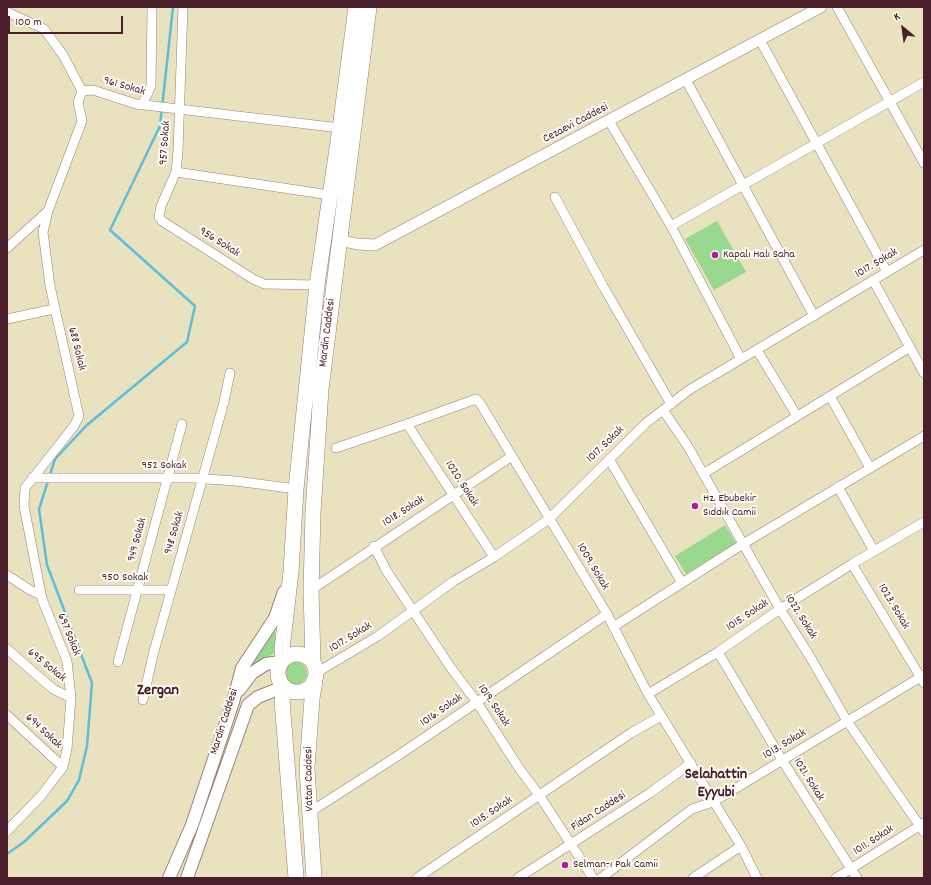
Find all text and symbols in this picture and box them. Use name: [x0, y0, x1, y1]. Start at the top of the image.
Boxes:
scale bar: [10, 8, 125, 34]
north arrow: [883, 8, 923, 48]
text: K: [891, 9, 903, 26]
text: 100 m: [15, 14, 42, 31]
street label: 961 Sokak: [101, 74, 147, 100]
street label: Cezaevi Caddesi: [541, 101, 611, 147]
street label: 957 Sokak: [157, 120, 175, 166]
street label: 956 Sokak: [196, 225, 242, 261]
street label: 1017. Sokak: [853, 246, 901, 282]
place label: Kapalı Halı Saha: [723, 248, 795, 262]
marker: Kapalı Halı Saha: [710, 250, 720, 260]
street label: Mardin Caddesi: [317, 298, 339, 368]
street label: 688 Sokak: [64, 326, 88, 372]
street label: 1017. Sokak: [584, 423, 628, 467]
street label: 1020. Sokak: [441, 458, 481, 510]
street label: 952 Sokak: [141, 459, 187, 473]
place label: Hz. Ebubekir Sıddık Camii: [703, 492, 756, 520]
street label: 1018. Sokak: [380, 493, 428, 531]
marker: Hz. Ebubekir Sıddık Camii: [690, 501, 700, 511]
street label: 948 Sokak: [162, 510, 188, 556]
street label: 949 Sokak: [125, 516, 151, 564]
street label: 1009. Sokak: [572, 541, 612, 593]
street label: 950 Sokak: [102, 571, 148, 585]
street label: 1023. Sokak: [874, 582, 912, 632]
street label: 1022. Sokak: [781, 592, 819, 642]
street label: 1015. Sokak: [724, 597, 772, 635]
street label: 697 Sokak: [53, 612, 83, 658]
street label: 1017. Sokak: [327, 619, 375, 657]
street label: 695 Sokak: [24, 646, 68, 686]
district label: Zergan: [137, 682, 179, 702]
street label: 1019. Sokak: [474, 682, 512, 730]
street label: Mardin Caddesi: [208, 687, 242, 757]
street label: 1016. Sokak: [418, 691, 466, 731]
street label: 694 Sokak: [22, 711, 64, 753]
street label: 1013. Sokak: [761, 726, 809, 764]
street label: Vatan Caddesi: [302, 746, 318, 812]
street label: 1021. Sokak: [789, 756, 827, 804]
district label: Selahattin Eyyubi: [685, 766, 747, 804]
street label: Fidan Caddesi: [569, 789, 629, 835]
street label: 1015. Sokak: [468, 794, 516, 832]
street label: 1011. Sokak: [851, 823, 897, 859]
place label: Selman-ı Pak Camii: [573, 858, 658, 872]
marker: Selman-ı Pak Camii: [560, 860, 570, 870]

